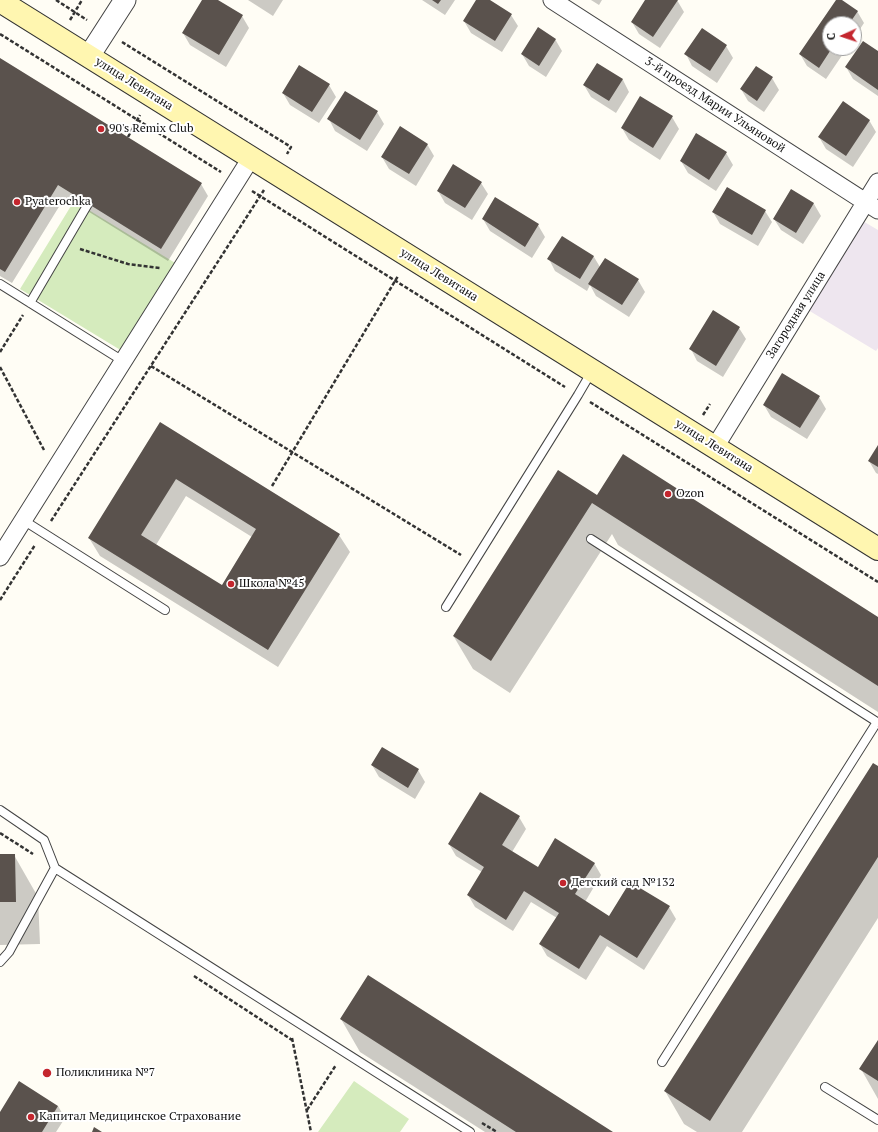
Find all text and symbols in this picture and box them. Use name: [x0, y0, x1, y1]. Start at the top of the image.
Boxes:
north arrow: [822, 16, 862, 56]
text: С: [824, 33, 838, 41]
street label: улица Левитана: [92, 54, 176, 114]
street label: 3-й проезд Марии Ульяновой: [642, 54, 788, 156]
place label: 90's Remix Club: [109, 122, 194, 136]
marker: 90's Remix Club: [96, 124, 106, 134]
place label: Pyaterochka: [25, 195, 91, 209]
marker: Pyaterochka: [12, 197, 22, 207]
street label: улица Левитана: [397, 245, 481, 305]
street label: Загородная улица: [763, 269, 829, 361]
street label: улица Левитана: [672, 416, 756, 476]
place label: Ozon: [676, 487, 704, 501]
marker: Ozon: [663, 489, 673, 499]
place label: Школа №45: [239, 577, 305, 591]
marker: Школа №45: [226, 579, 236, 589]
place label: Детский сад №132: [571, 876, 675, 890]
marker: Детский сад №132: [558, 878, 568, 888]
place label: Поликлиника №7: [56, 1066, 155, 1080]
marker: Поликлиника №7: [41, 1067, 53, 1079]
place label: Капитал Медицинское Страхование: [39, 1110, 241, 1124]
marker: Капитал Медицинское Страхование: [26, 1112, 36, 1122]

